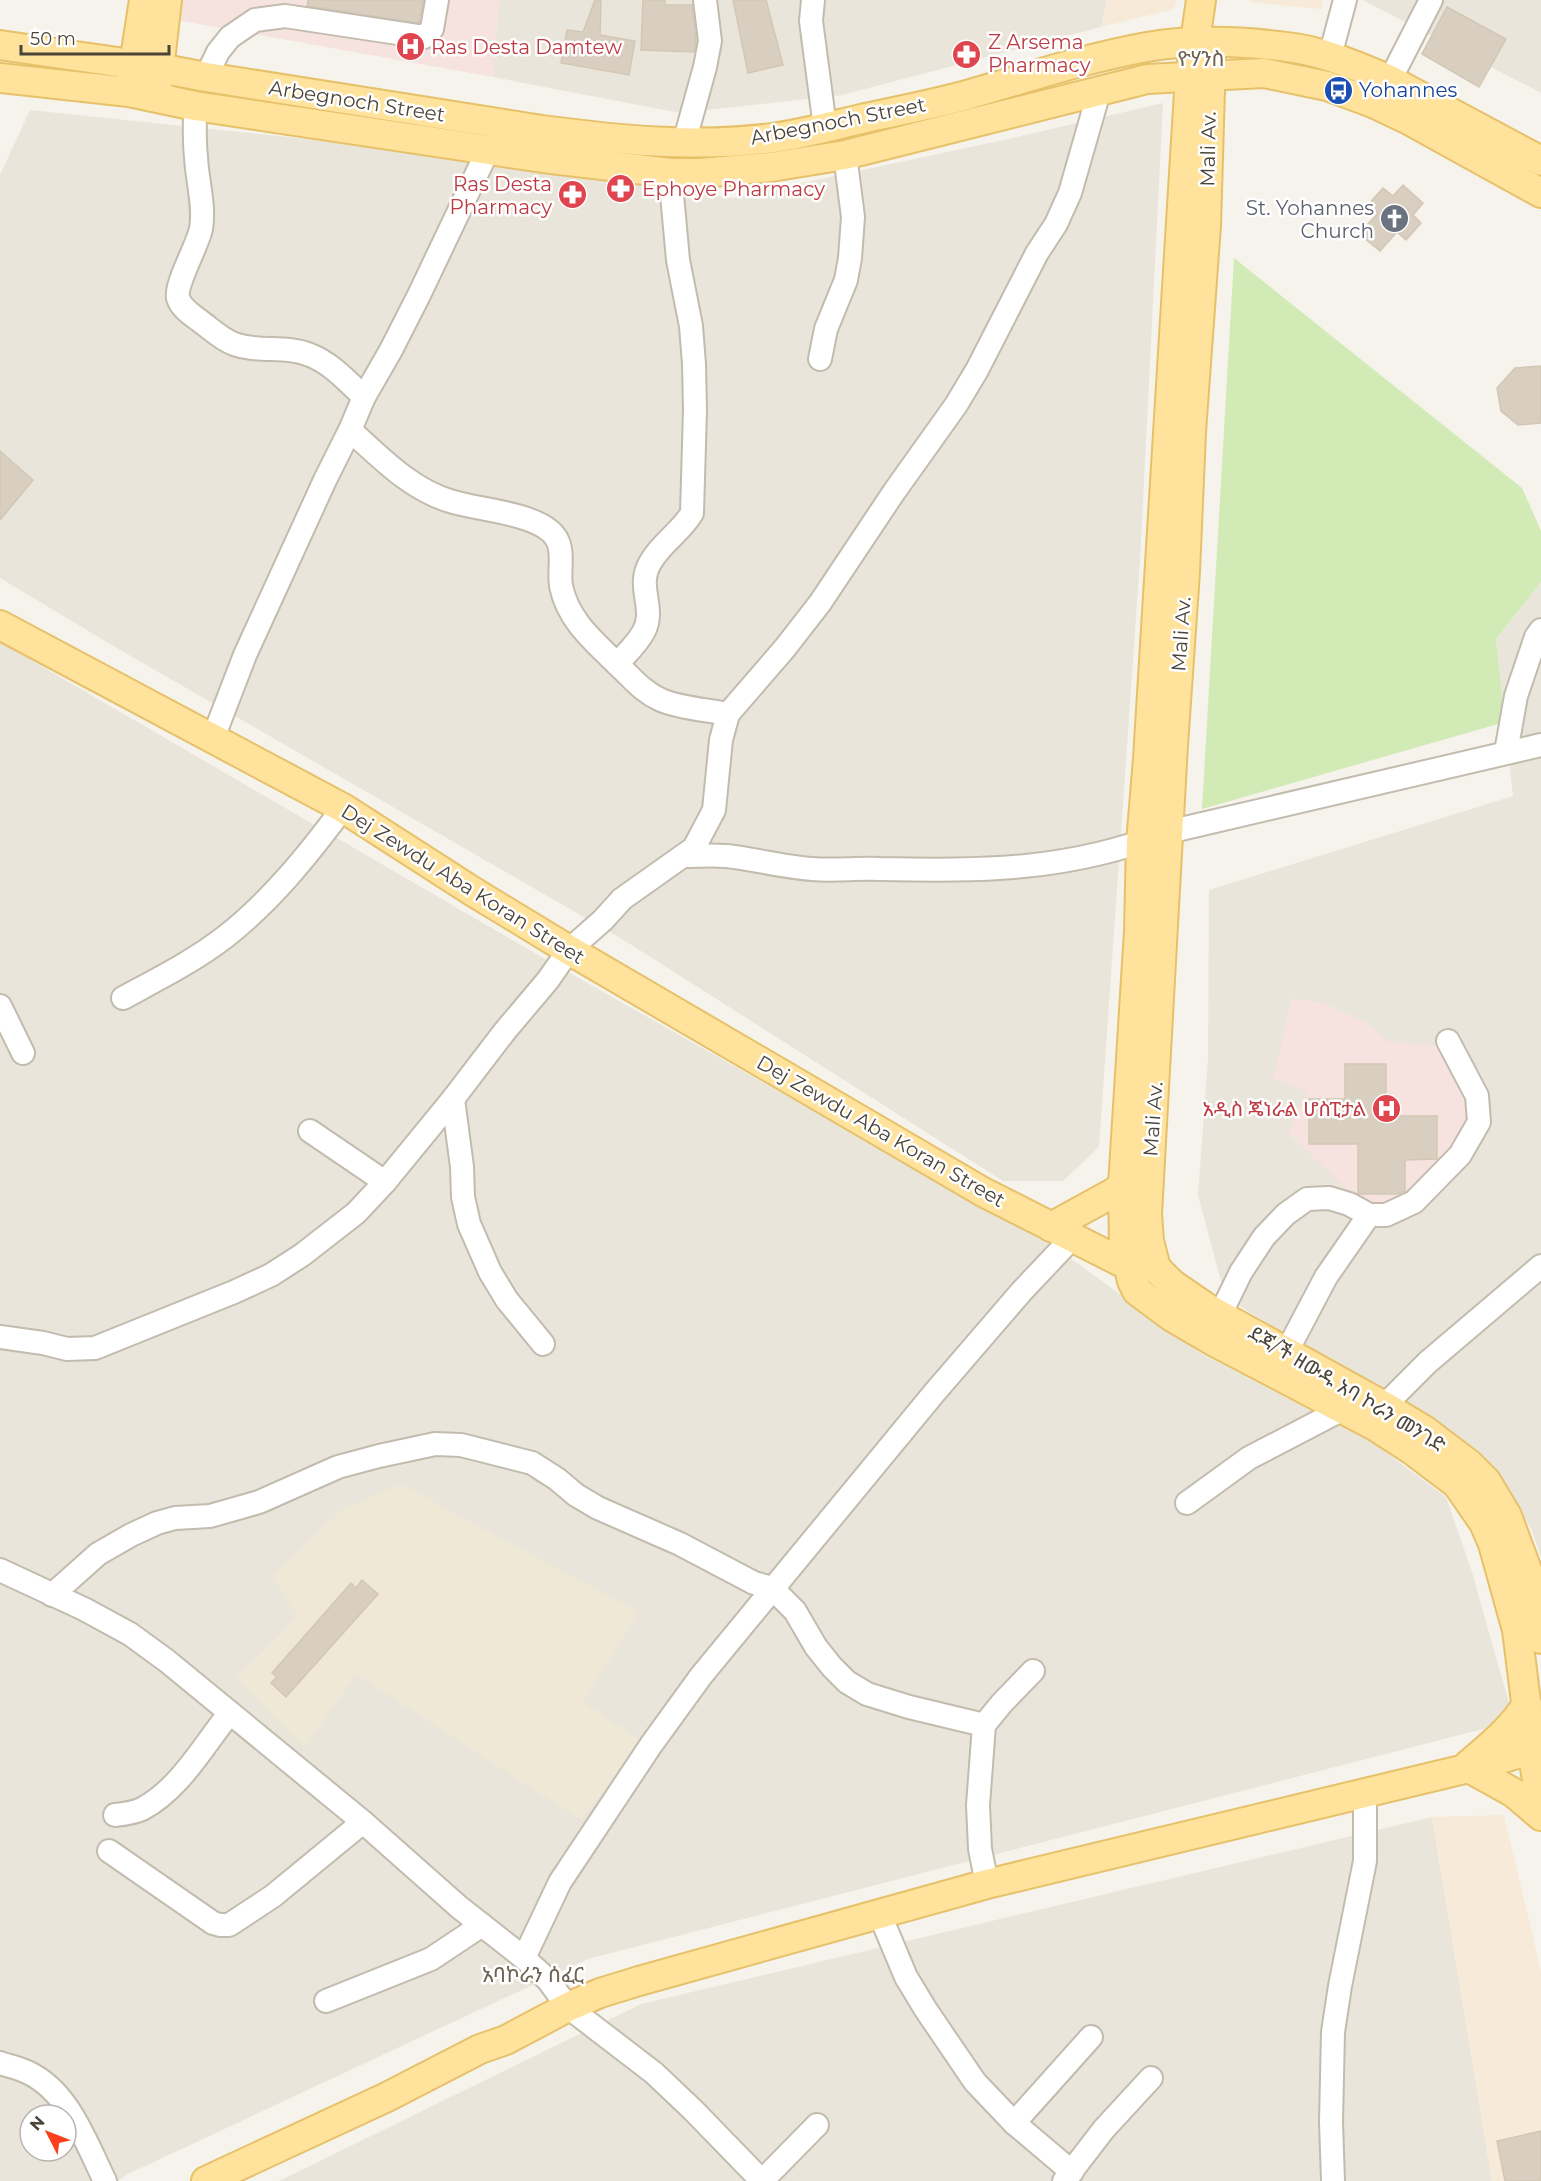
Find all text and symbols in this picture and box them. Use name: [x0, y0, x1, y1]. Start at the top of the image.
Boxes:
scale bar: [21, 18, 170, 56]
text: 50 m: [30, 28, 76, 50]
place label: Z Arsema Pharmacy: [988, 30, 1091, 77]
hospital icon: Ras Desta Damtew: [394, 31, 426, 63]
place label: Ras Desta Damtew: [431, 35, 622, 59]
pharmacy icon: Z Arsema Pharmacy: [951, 38, 983, 70]
district label: ዮሃንስ: [1178, 46, 1224, 71]
bus stop icon: Yohannes: [1322, 74, 1354, 106]
street label: Arbegnoch Street: [267, 75, 447, 127]
place label: Yohannes: [1359, 78, 1457, 102]
street label: Arbegnoch Street: [748, 92, 928, 150]
street label: Mali Av.: [1195, 111, 1221, 187]
place label: Ras Desta Pharmacy: [449, 172, 552, 219]
pharmacy icon: Ephoye Pharmacy: [605, 173, 637, 205]
place label: Ephoye Pharmacy: [642, 177, 825, 201]
pharmacy icon: Ras Desta Pharmacy: [557, 179, 589, 211]
place label: St. Yohannes Church: [1246, 196, 1374, 243]
church icon: St. Yohannes Church: [1379, 203, 1411, 235]
street label: Mali Av.: [1166, 596, 1196, 672]
street label: Dej Zewdu Aba Koran Street: [337, 799, 589, 969]
street label: Dej Zewdu Aba Koran Street: [753, 1050, 1009, 1212]
street label: Mali Av.: [1138, 1081, 1168, 1157]
hospital icon: አዲስ ጄነራል ሆስፒታል: [1371, 1093, 1403, 1125]
place label: አዲስ ጄነራል ሆስፒታል: [1203, 1097, 1366, 1121]
street label: ደጃ/ች ዘውዱ አባ ኮራን መንገድ: [1244, 1321, 1450, 1457]
district label: አባኮራን ሰፈር: [482, 1962, 584, 1987]
north arrow: [18, 2103, 78, 2163]
text: N: [26, 2112, 49, 2134]

